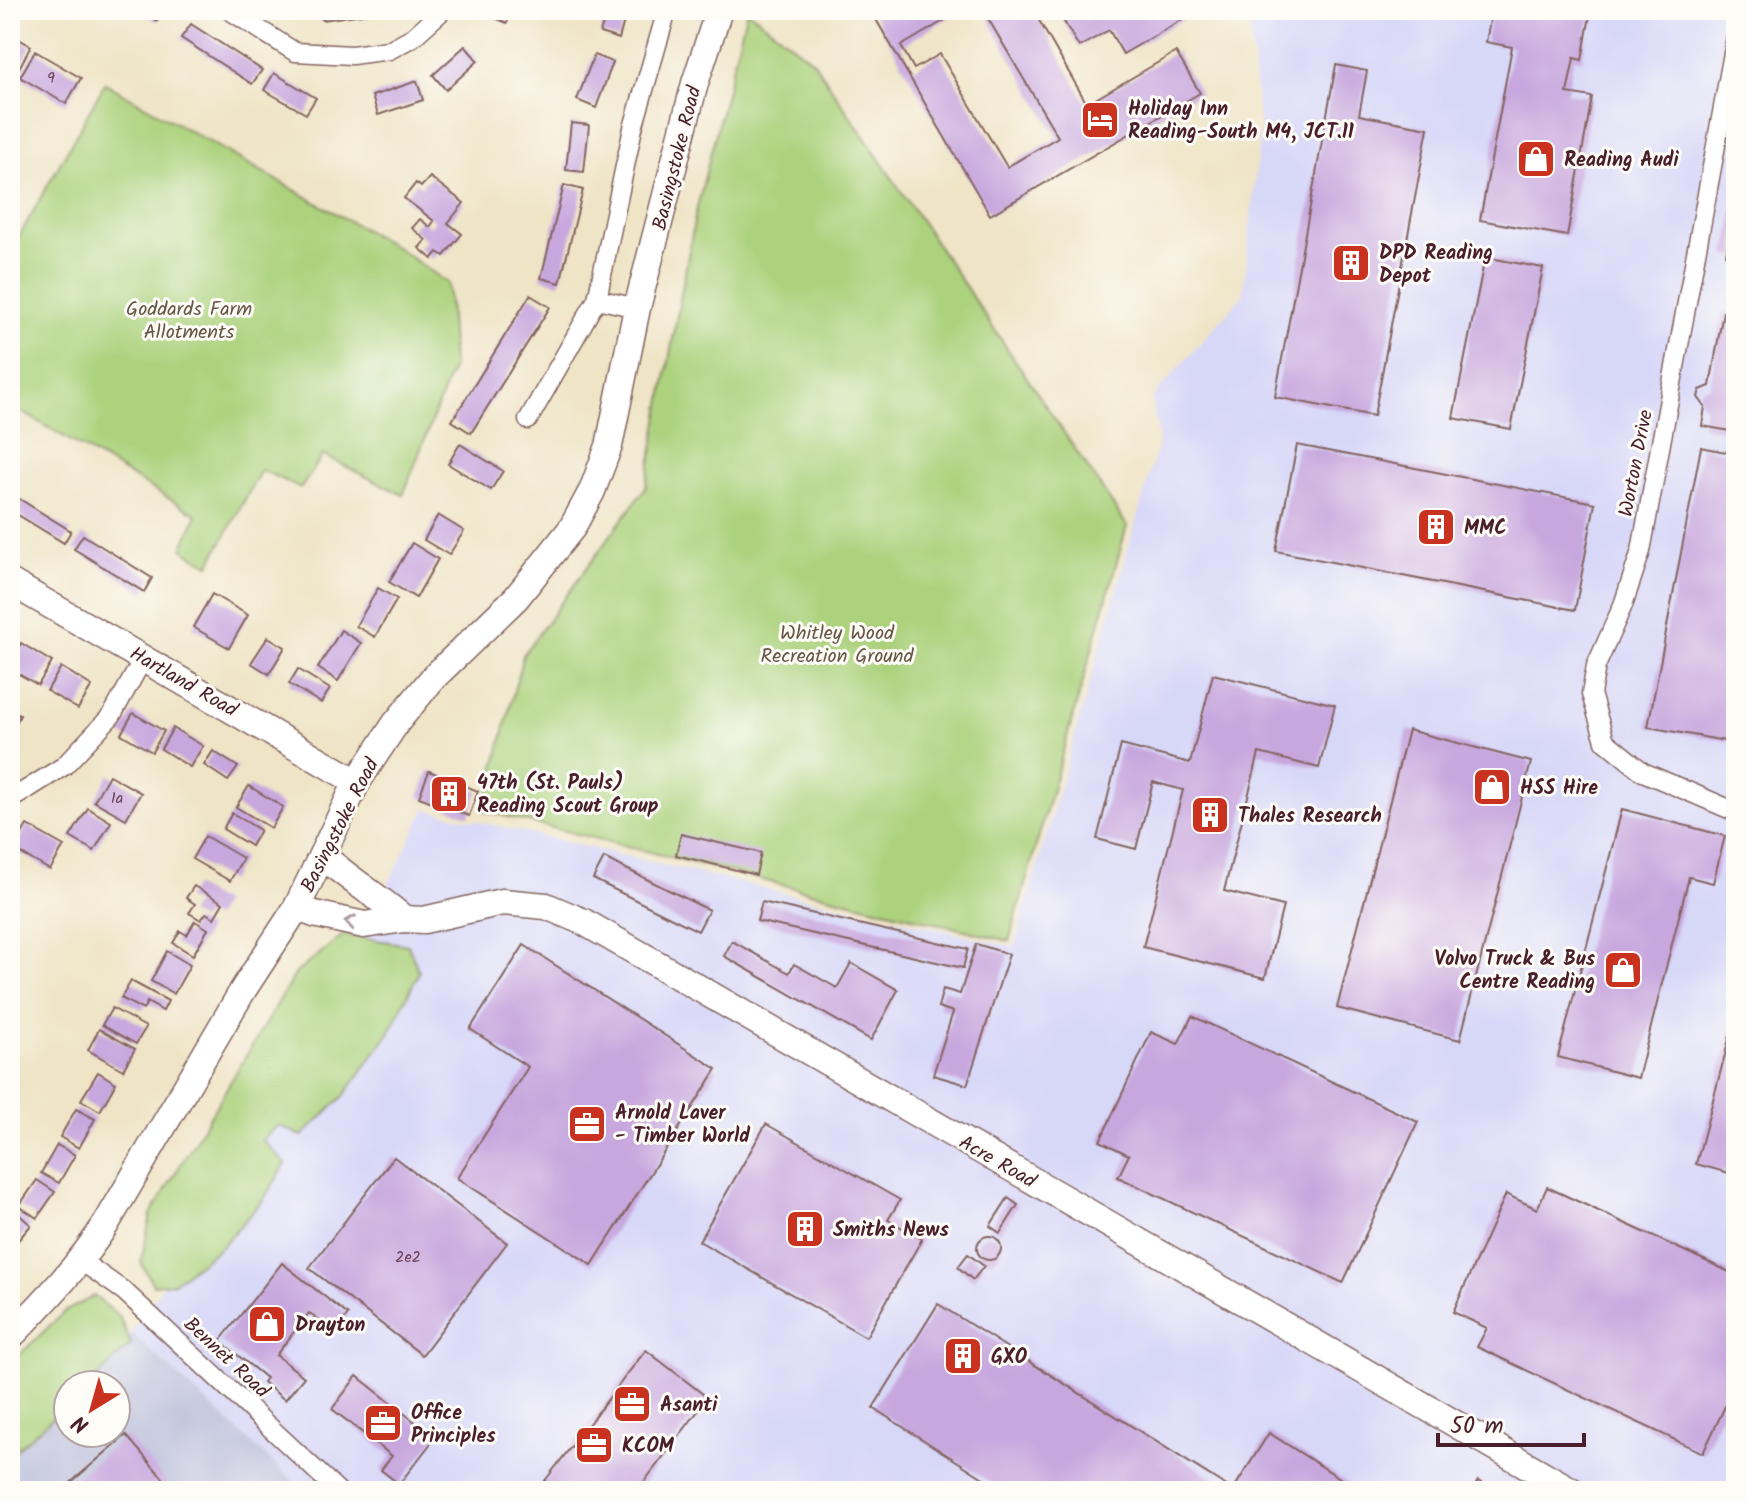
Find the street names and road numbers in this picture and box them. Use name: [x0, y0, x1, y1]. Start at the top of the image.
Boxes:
street label: Basingstoke Road: [645, 82, 712, 234]
street label: Worton Drive: [1611, 407, 1663, 520]
street label: Hartland Road: [123, 639, 244, 727]
street label: Basingstoke Road: [293, 752, 389, 899]
street label: Acre Road: [952, 1128, 1043, 1198]
street label: Bennet Road: [175, 1310, 277, 1408]

